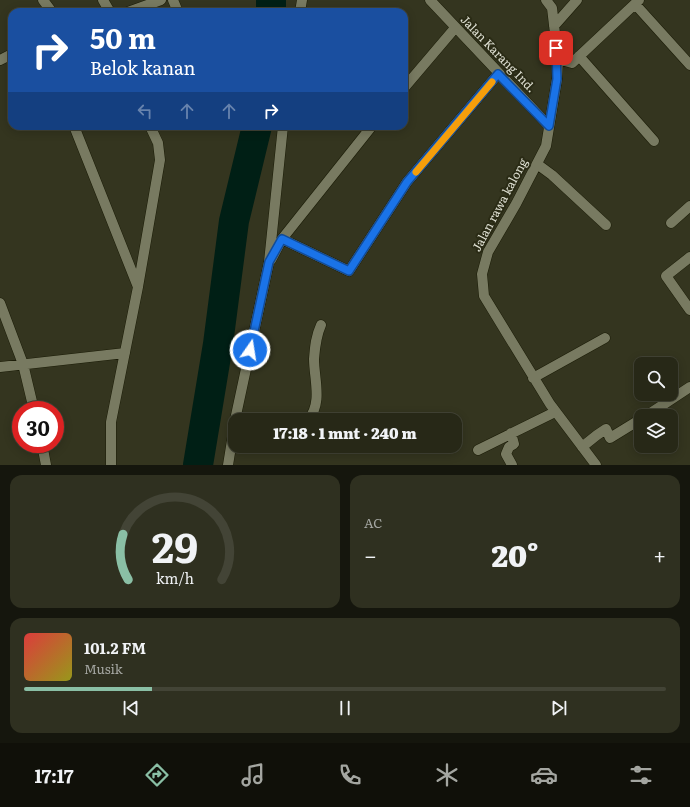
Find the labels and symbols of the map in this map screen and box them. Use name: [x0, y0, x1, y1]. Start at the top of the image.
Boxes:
street label: Jalan Karang Ind.: [457, 10, 541, 96]
pin: [539, 31, 573, 65]
street label: Jalan rawa kalong: [467, 154, 531, 254]
position arrow: [229, 329, 271, 371]
speed limit sign: 30: [12, 401, 64, 453]

